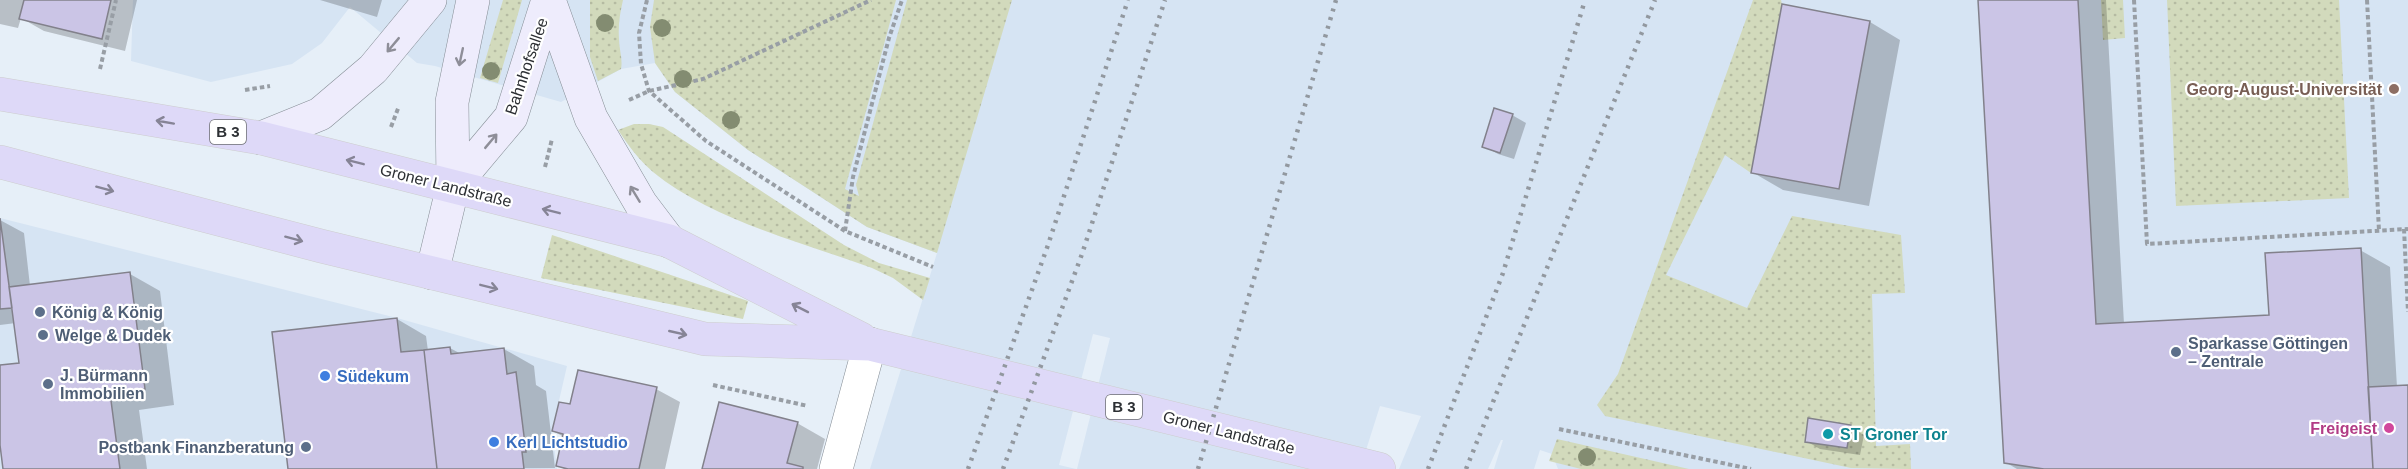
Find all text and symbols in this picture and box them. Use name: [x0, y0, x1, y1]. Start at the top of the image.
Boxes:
street label: Bahnhofsallee: [502, 15, 551, 117]
one-way arrow: [386, 37, 400, 52]
one-way arrow: [455, 47, 466, 66]
place label: Georg-August-Universität: [2186, 81, 2383, 98]
marker: Georg-August-Universität: [2387, 82, 2401, 96]
one-way arrow: [155, 116, 175, 127]
road number: B 3: [210, 120, 246, 144]
one-way arrow: [484, 133, 497, 149]
one-way arrow: [346, 155, 365, 167]
street label: Groner Landstraße: [378, 161, 514, 210]
one-way arrow: [95, 184, 114, 196]
one-way arrow: [628, 186, 640, 203]
one-way arrow: [542, 205, 561, 217]
one-way arrow: [284, 233, 303, 245]
one-way arrow: [479, 282, 498, 294]
one-way arrow: [791, 302, 809, 313]
place label: König & König: [52, 304, 163, 321]
marker: König & König: [33, 305, 47, 319]
place label: Welge & Dudek: [55, 327, 171, 344]
one-way arrow: [669, 327, 688, 339]
marker: Welge & Dudek: [36, 328, 50, 342]
place label: Sparkasse Göttingen – Zentrale: [2188, 335, 2348, 370]
marker: Sparkasse Göttingen – Zentrale: [2169, 345, 2183, 359]
place label: J. Bürmann Immobilien: [60, 367, 148, 402]
place label: Südekum: [337, 368, 409, 385]
marker: Südekum: [318, 369, 332, 383]
marker: J. Bürmann Immobilien: [41, 377, 55, 391]
road number: B 3: [1106, 395, 1142, 419]
street label: Groner Landstraße: [1161, 408, 1297, 457]
place label: Freigeist: [2310, 420, 2378, 437]
marker: Freigeist: [2382, 421, 2396, 435]
place label: ST Groner Tor: [1840, 426, 1947, 443]
marker: ST Groner Tor: [1821, 427, 1835, 441]
place label: Kerl Lichtstudio: [506, 434, 628, 451]
marker: Kerl Lichtstudio: [487, 435, 501, 449]
place label: Postbank Finanzberatung: [98, 439, 294, 456]
marker: Postbank Finanzberatung: [299, 440, 313, 454]

